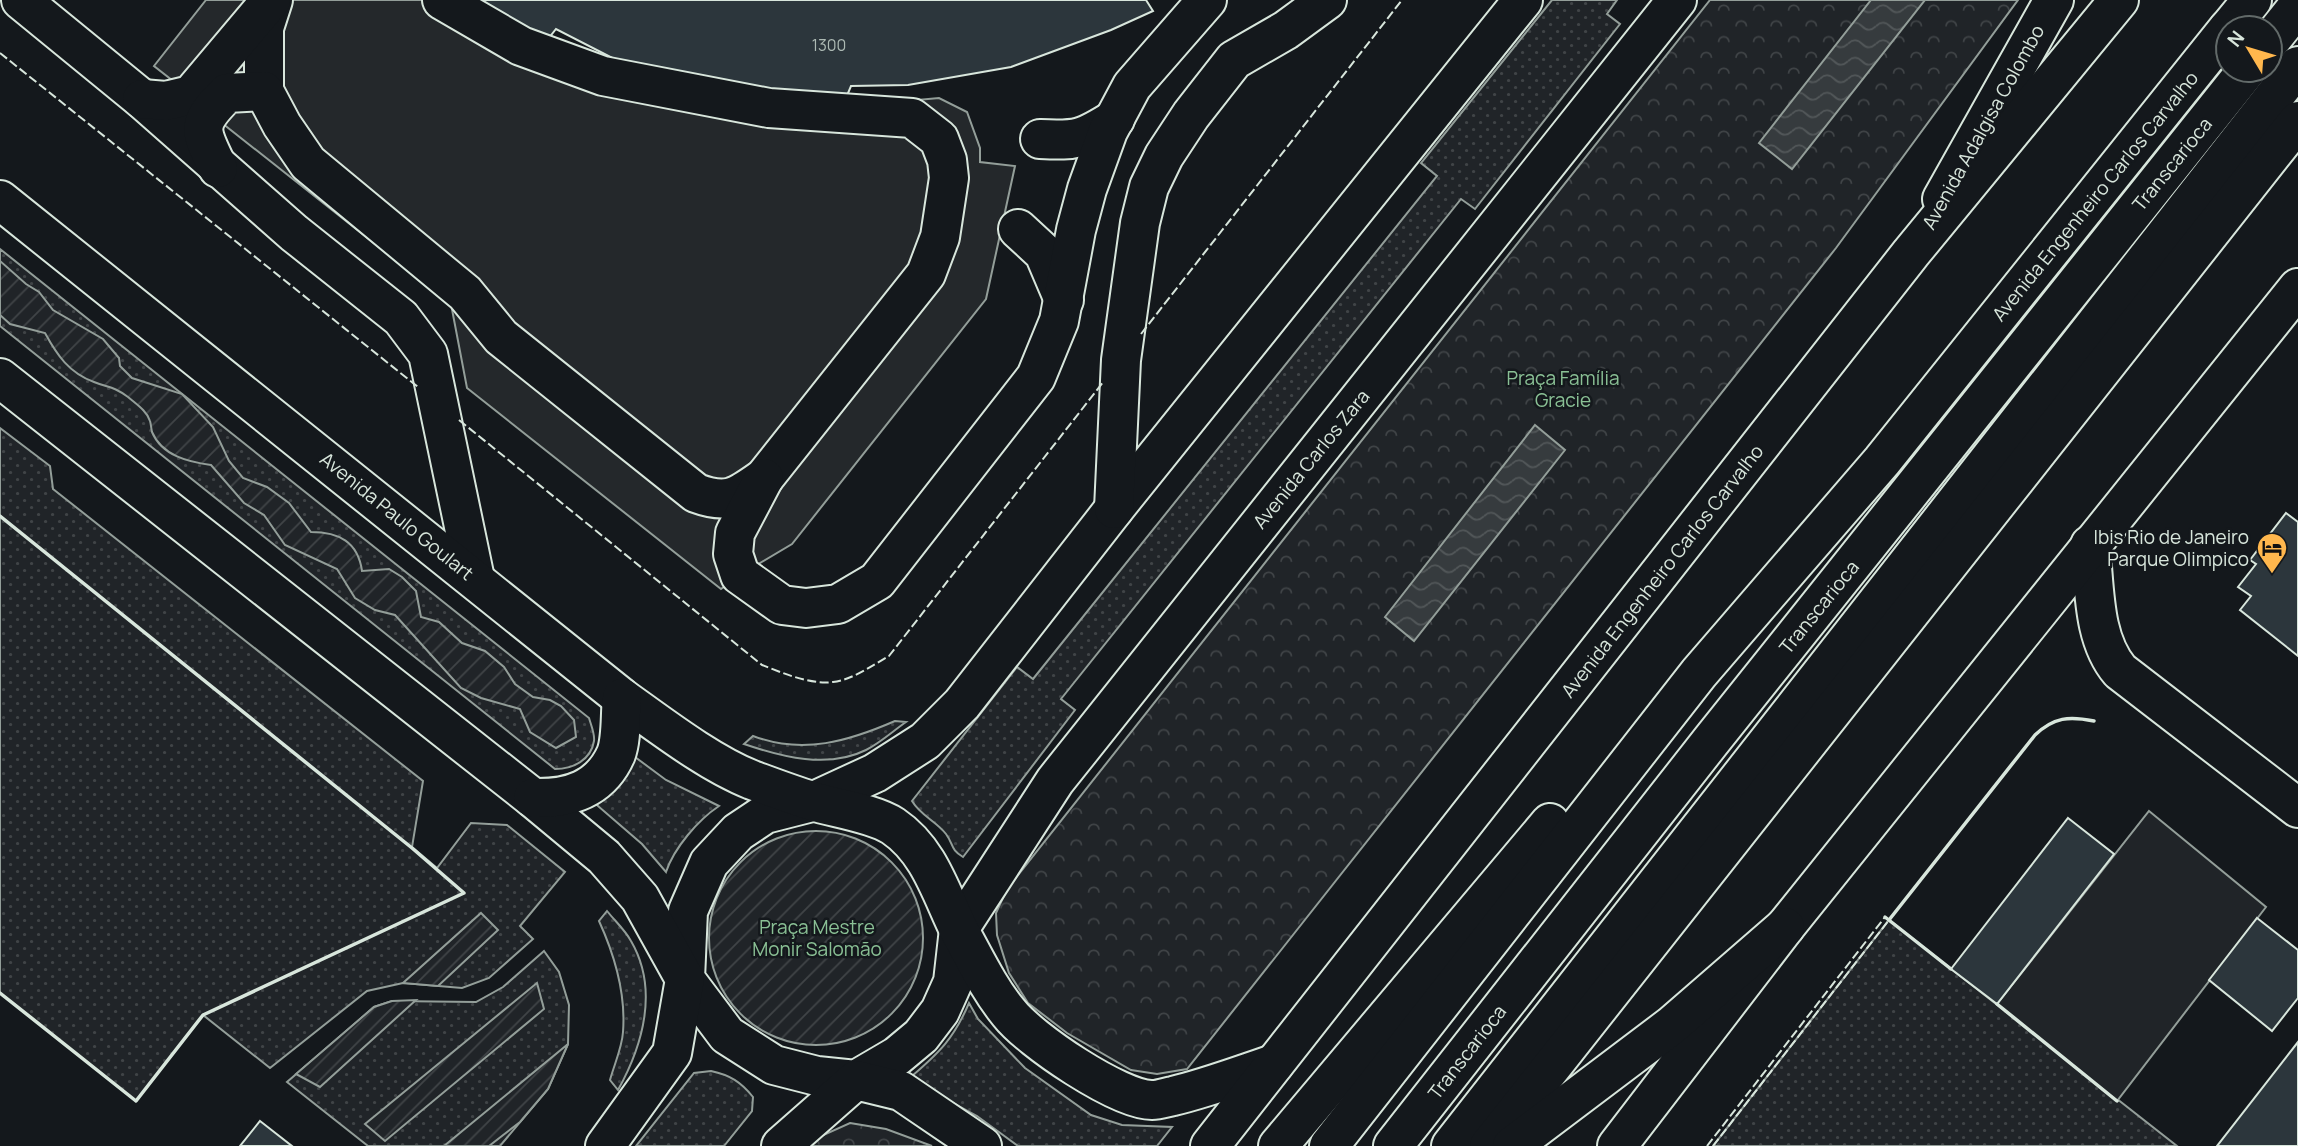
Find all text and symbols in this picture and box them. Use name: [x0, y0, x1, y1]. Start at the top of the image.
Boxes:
north arrow: [2214, 14, 2284, 84]
street label: Avenida Adalgisa Colombo: [1916, 20, 2050, 234]
text: N: [2221, 25, 2250, 52]
house number: 1300: [812, 34, 846, 56]
street label: Avenida Engenheiro Carlos Carvalho: [1986, 66, 2204, 326]
street label: Transcarioca: [2126, 112, 2218, 216]
park label: Praça Família Gracie: [1506, 365, 1620, 413]
street label: Avenida Carlos Zara: [1247, 384, 1375, 534]
street label: Avenida Engenheiro Carlos Carvalho: [1555, 439, 1769, 703]
street label: Avenida Paulo Goulart: [315, 446, 479, 586]
place label: Ibis Rio de Janeiro Parque Olimpico: [2093, 524, 2249, 572]
hotel icon: Ibis Rio de Janeiro Parque Olimpico: [2255, 531, 2289, 575]
street label: Transcarioca: [1773, 555, 1865, 659]
park label: Praça Mestre Monir Salomão: [752, 914, 882, 962]
street label: Transcarioca: [1422, 999, 1512, 1105]

